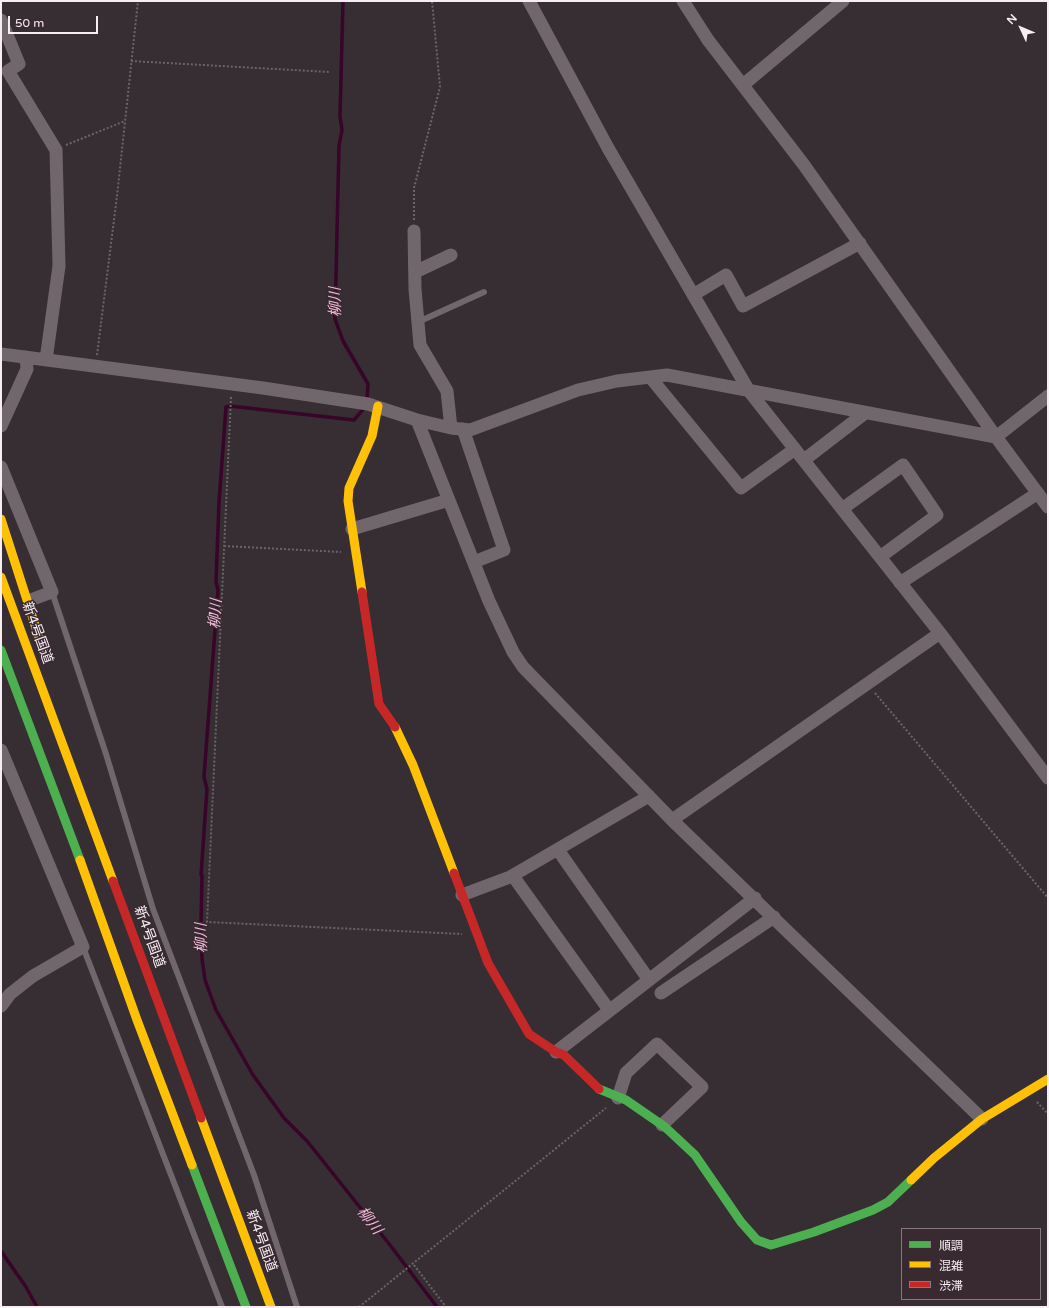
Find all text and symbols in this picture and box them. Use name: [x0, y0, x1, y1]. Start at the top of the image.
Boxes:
scale bar: [10, 8, 100, 34]
north arrow: [1001, 8, 1041, 48]
text: N: [1004, 12, 1020, 27]
text: 50 m: [15, 16, 44, 30]
water label: 柳川: [327, 287, 345, 317]
water label: 柳川: [206, 598, 226, 630]
street label: 新4号国道: [18, 600, 56, 666]
street label: 新4号国道: [130, 904, 168, 970]
water label: 柳川: [193, 923, 211, 953]
water label: 柳川: [353, 1204, 385, 1238]
street label: 新4号国道: [242, 1208, 280, 1274]
legend: [901, 1228, 1041, 1300]
text: 順調: [939, 1239, 963, 1253]
text: 混雑: [939, 1259, 963, 1273]
text: 渋滞: [939, 1279, 963, 1293]

